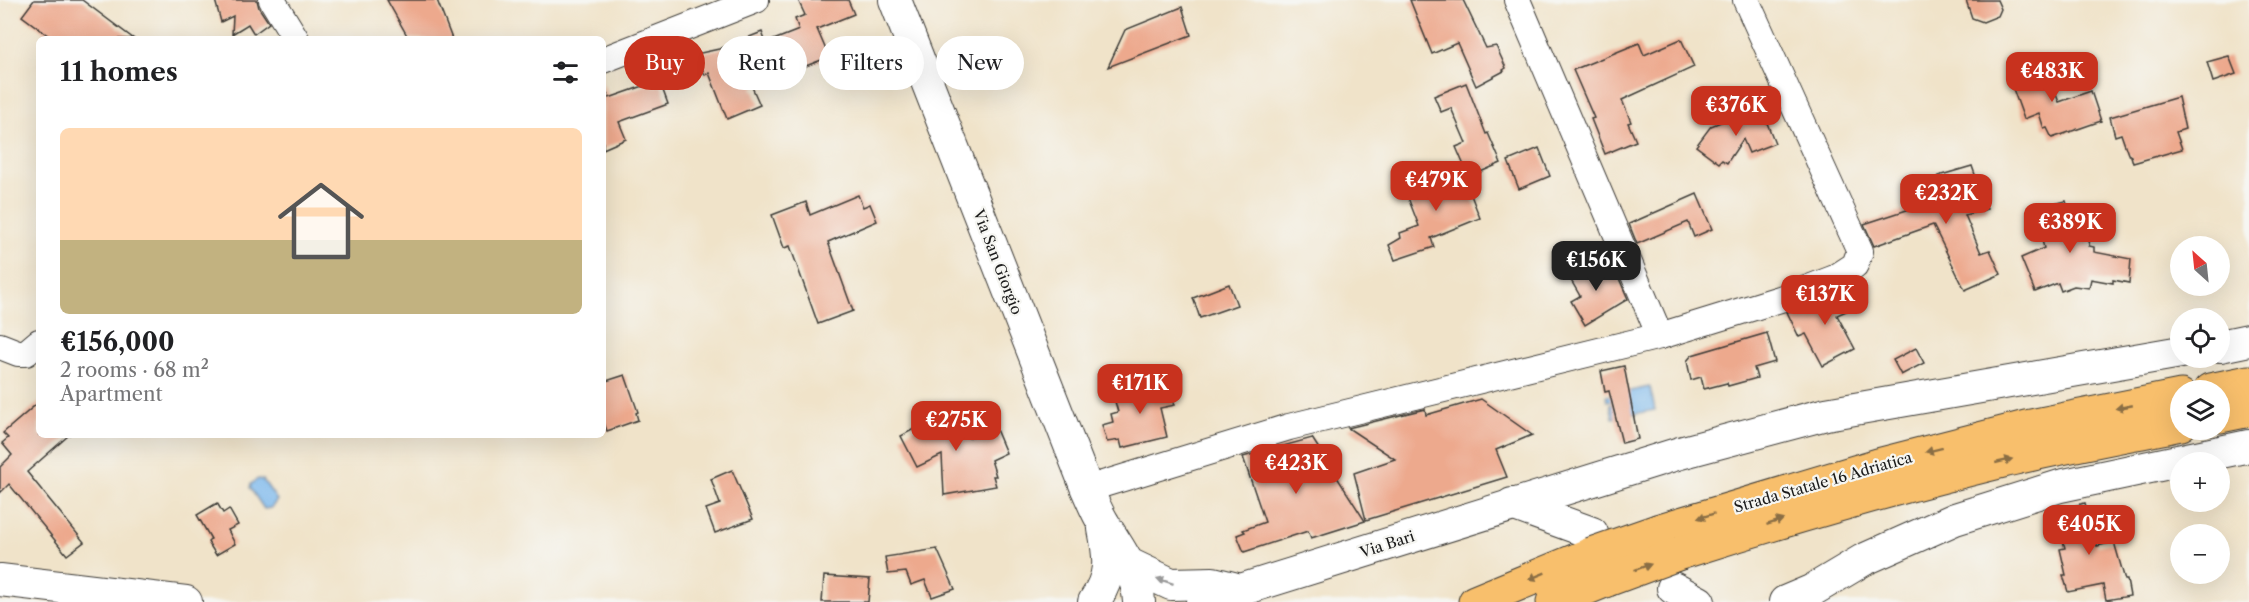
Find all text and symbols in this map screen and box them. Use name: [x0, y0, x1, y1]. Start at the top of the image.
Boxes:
chip: Buy: [624, 36, 705, 90]
chip: Rent: [717, 36, 807, 90]
chip: Filters: [819, 36, 924, 90]
chip: New: [936, 36, 1024, 90]
pin: €483K: [2010, 52, 2094, 103]
text: 11 homes: [60, 56, 178, 88]
icon: filters: [549, 56, 582, 89]
text: €483K: [2020, 59, 2084, 83]
pin: €376K: [1694, 86, 1778, 137]
text: €376K: [1705, 93, 1767, 117]
pin: €479K: [1394, 161, 1478, 212]
icon: home: [267, 167, 375, 275]
text: €479K: [1405, 168, 1467, 192]
pin: €232K: [1904, 174, 1988, 225]
text: €232K: [1914, 181, 1978, 205]
pin: €389K: [2028, 203, 2112, 254]
street label: Via San Giorgio: [969, 206, 1027, 317]
text: €389K: [2038, 210, 2102, 234]
north arrow: [2170, 236, 2230, 296]
map controls: [2170, 236, 2230, 584]
pin: €156K: [1554, 241, 1638, 292]
text: €156K: [1566, 248, 1626, 272]
pin: €137K: [1783, 275, 1867, 326]
text: €137K: [1795, 282, 1855, 306]
button: locate: [2170, 308, 2230, 368]
text: €156,000: [60, 326, 175, 358]
text: 2 rooms · 68 m²: [60, 358, 209, 382]
pin: €171K: [1098, 364, 1182, 415]
text: €171K: [1111, 371, 1169, 395]
button: layers: [2170, 380, 2230, 440]
text: Apartment: [60, 382, 163, 406]
pin: €275K: [914, 401, 998, 452]
one-way arrow: [2114, 403, 2133, 412]
text: €275K: [925, 408, 987, 432]
pin: €423K: [1254, 444, 1338, 495]
one-way arrow: [1924, 446, 1943, 456]
street label: Strada Statale 16 Adriatica: [1732, 447, 1914, 517]
text: €423K: [1264, 451, 1328, 475]
button: +: [2170, 452, 2230, 512]
one-way arrow: [1995, 456, 2014, 465]
pin: €405K: [2047, 505, 2131, 556]
one-way arrow: [1697, 512, 1715, 521]
text: €405K: [2057, 512, 2121, 536]
one-way arrow: [1766, 517, 1784, 527]
button: −: [2170, 524, 2230, 584]
street label: Via Bari: [1356, 526, 1417, 562]
one-way arrow: [1634, 561, 1652, 571]
one-way arrow: [1528, 572, 1546, 581]
one-way arrow: [1156, 576, 1174, 585]

